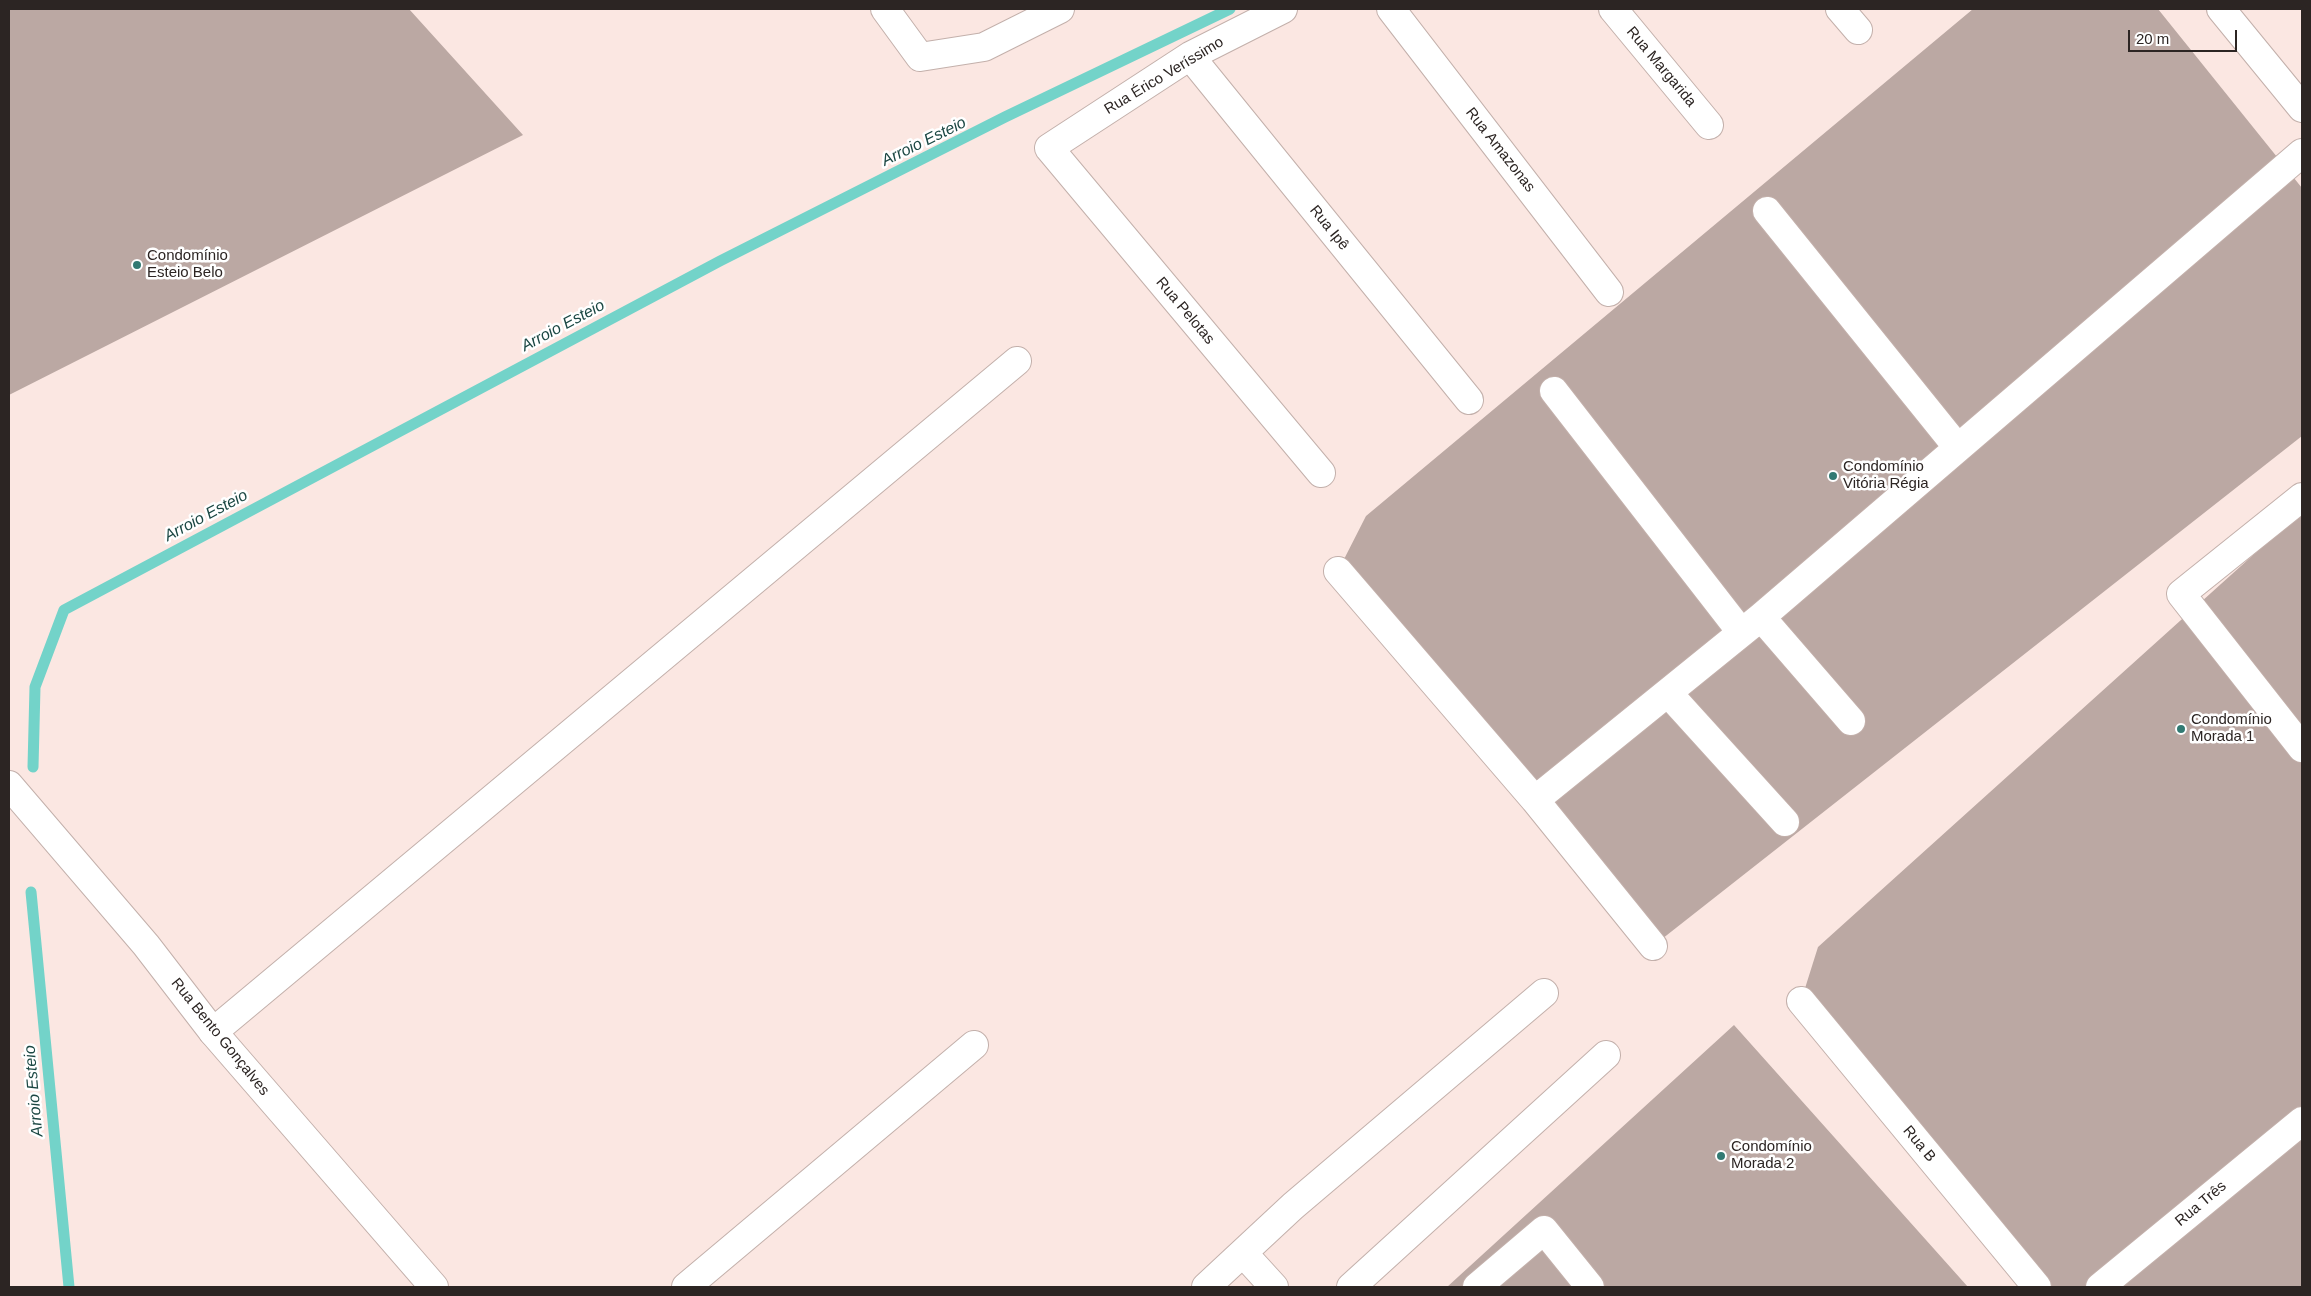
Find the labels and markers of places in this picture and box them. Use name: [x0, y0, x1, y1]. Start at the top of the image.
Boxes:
place label: Condomínio Esteio Belo: [147, 247, 228, 282]
marker: Condomínio Esteio Belo: [131, 259, 143, 271]
place label: Condomínio Vitória Régia: [1843, 458, 1929, 493]
marker: Condomínio Vitória Régia: [1827, 470, 1839, 482]
place label: Condomínio Morada 1: [2191, 711, 2272, 746]
marker: Condomínio Morada 1: [2175, 723, 2187, 735]
place label: Condomínio Morada 2: [1731, 1138, 1812, 1173]
marker: Condomínio Morada 2: [1715, 1150, 1727, 1162]

